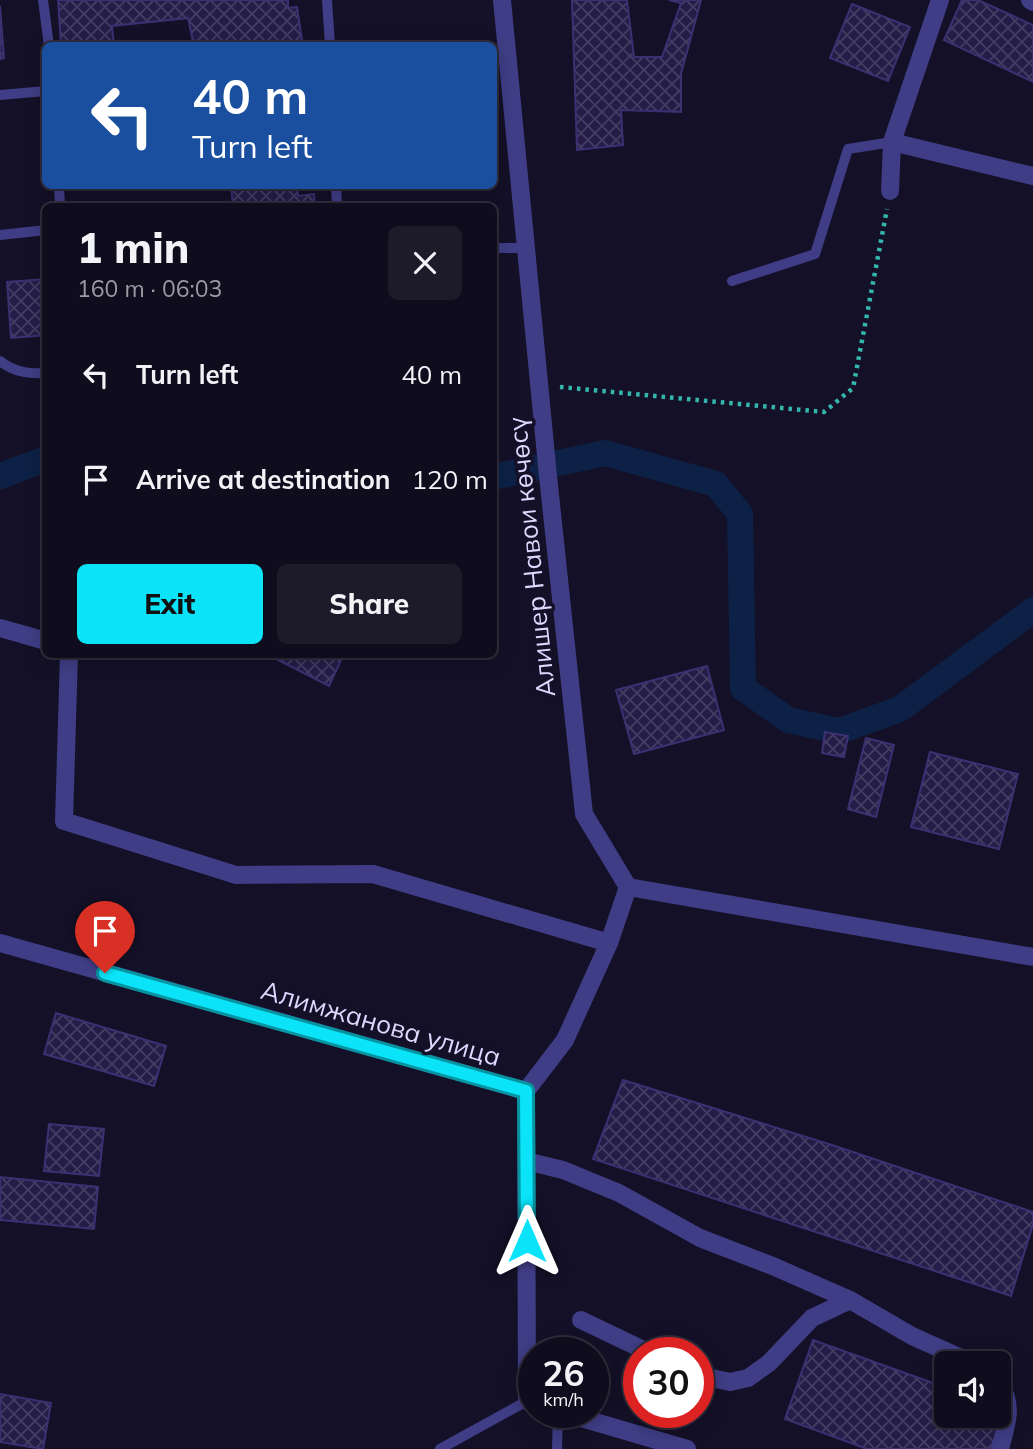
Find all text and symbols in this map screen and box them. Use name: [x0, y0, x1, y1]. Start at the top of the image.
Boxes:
text: 40 m: [192, 65, 308, 126]
icon: left: [77, 70, 168, 161]
text: Turn left: [192, 126, 312, 166]
text: 1 min: [77, 221, 190, 274]
button: close: [388, 226, 462, 300]
text: 160 m · 06:03: [77, 274, 222, 303]
icon: left: [77, 356, 115, 394]
text: Turn left: [136, 358, 238, 391]
text: 40 m: [401, 358, 462, 391]
street label: Алишер Навои көчөсү: [500, 415, 562, 699]
icon: arrive: [77, 461, 115, 499]
text: Arrive at destination: [136, 463, 391, 496]
text: 120 m: [412, 463, 488, 496]
button: Exit: [77, 564, 263, 644]
button: Share: [277, 564, 462, 644]
pin: [75, 901, 135, 973]
icon: arrive: [86, 912, 124, 950]
street label: Алимжанова улица: [257, 973, 505, 1073]
position arrow: [490, 1204, 564, 1278]
speed limit sign: 30: [623, 1337, 714, 1428]
text: 26: [542, 1351, 585, 1395]
map controls: [934, 1351, 1011, 1428]
button: sound: [934, 1351, 1011, 1428]
text: km/h: [543, 1388, 584, 1411]

